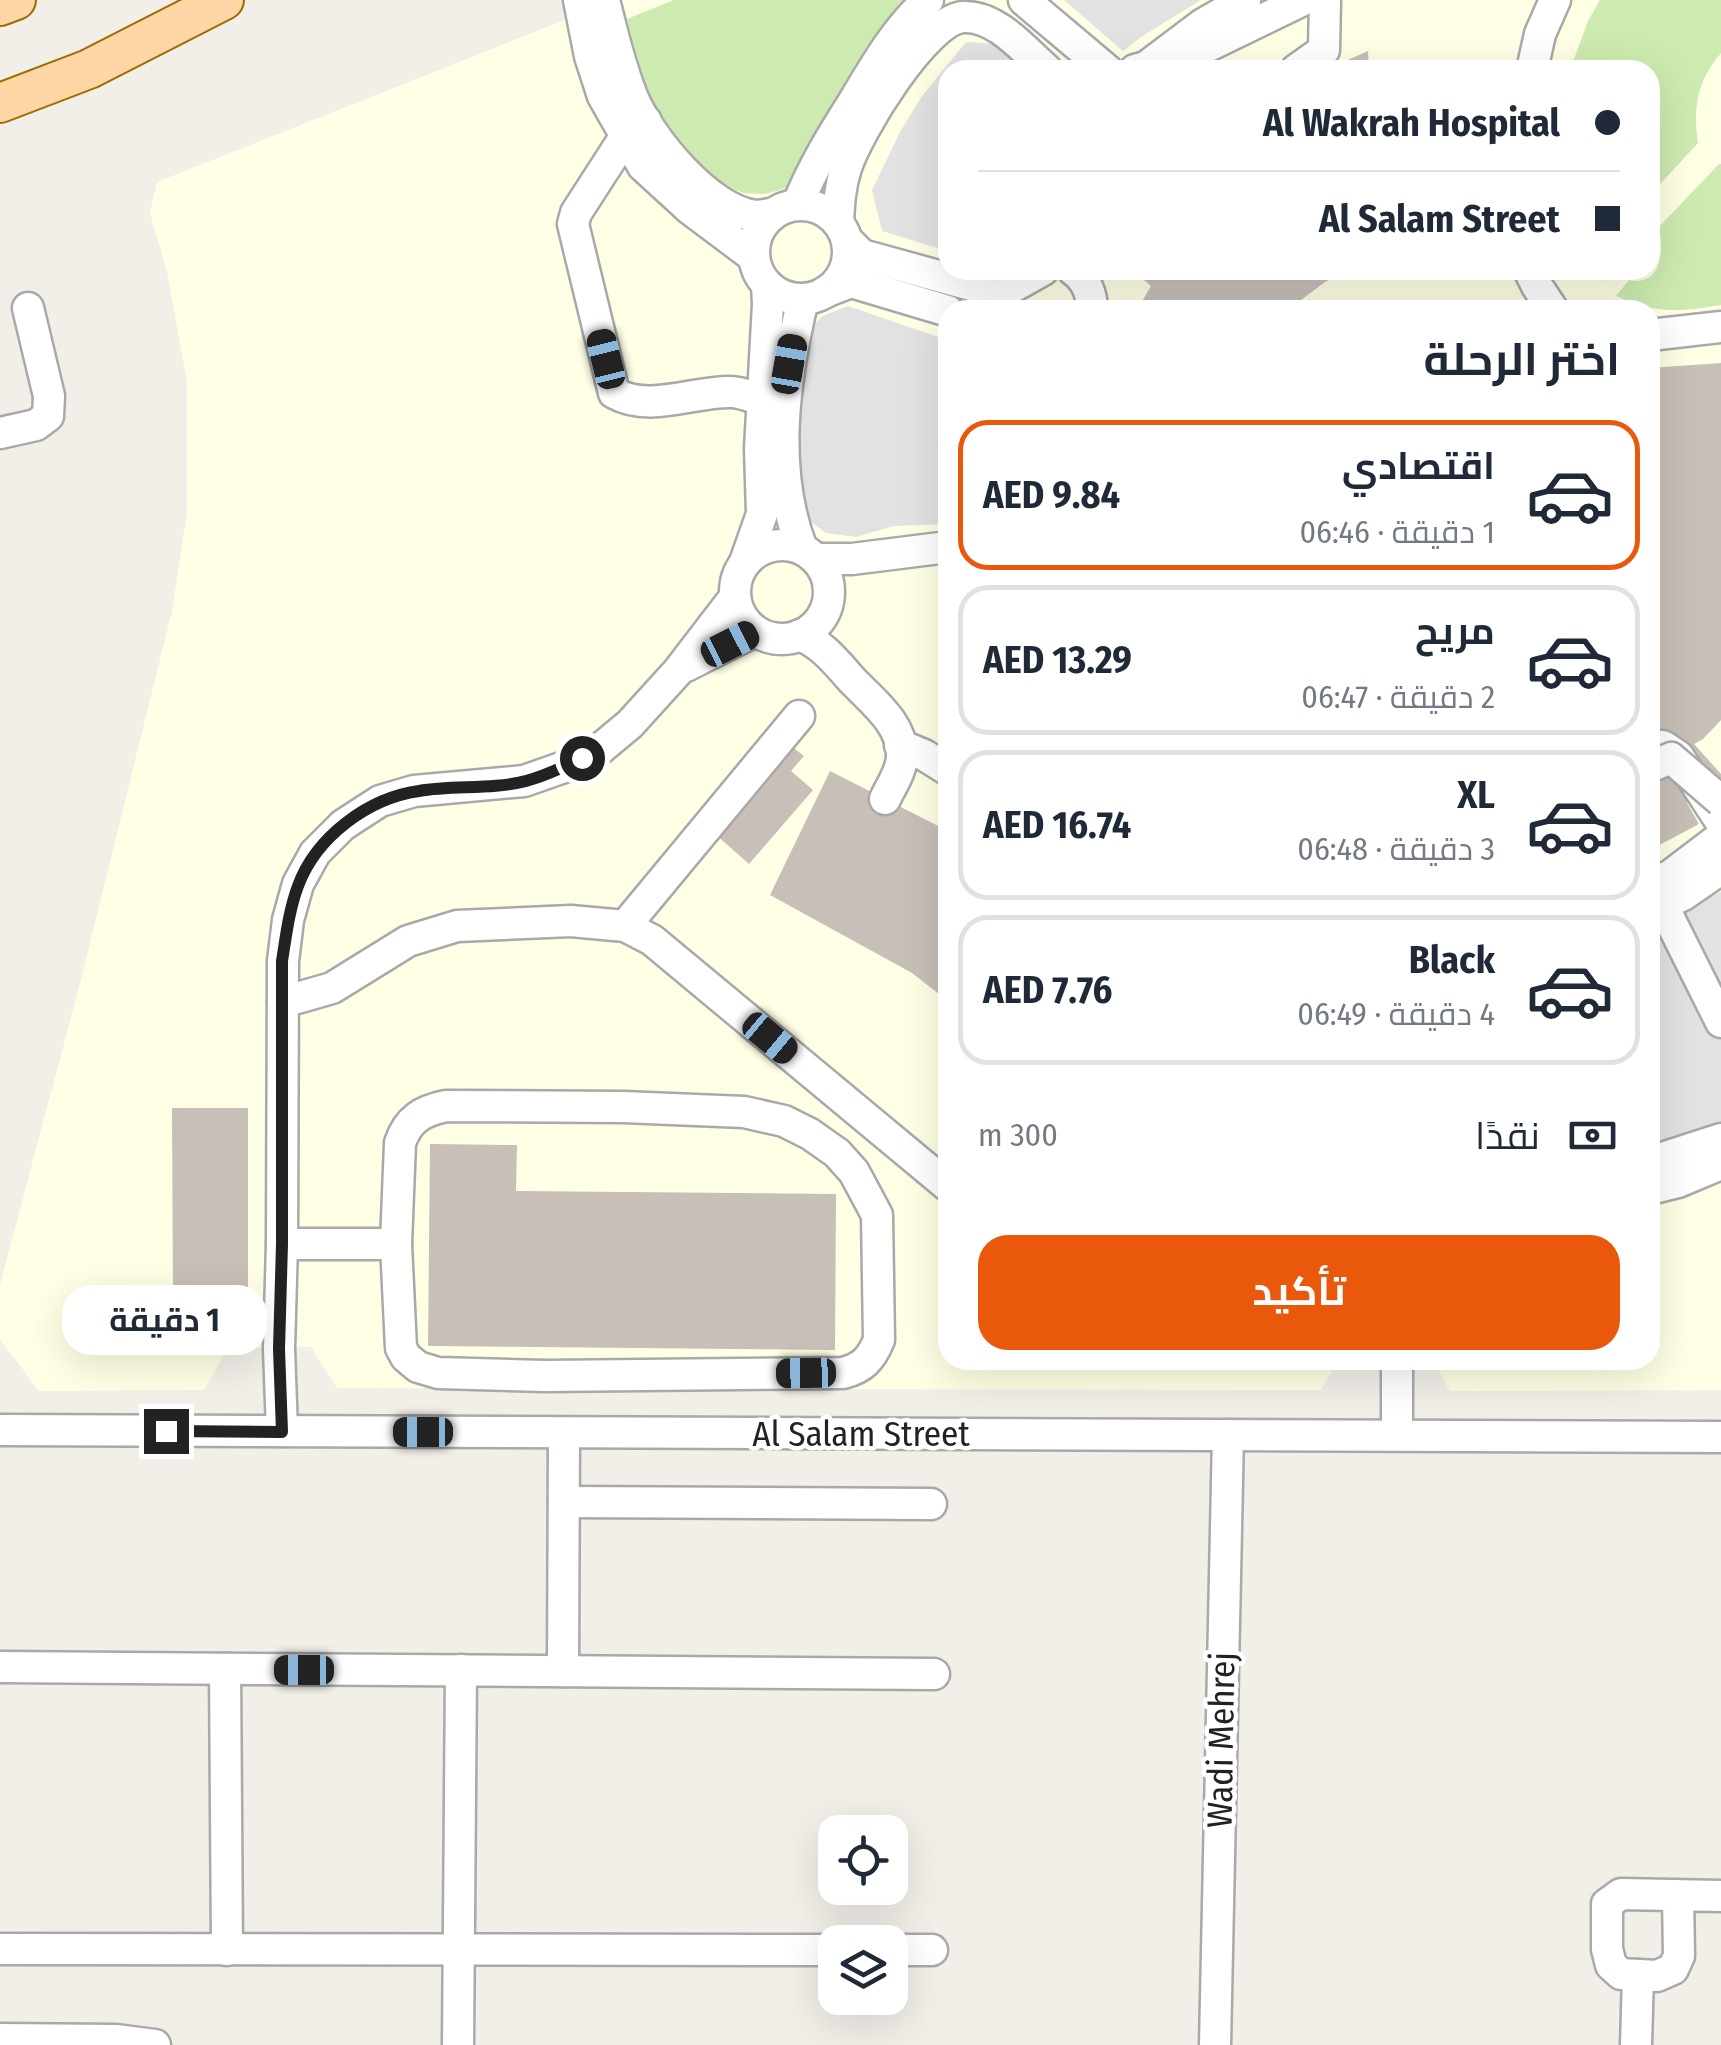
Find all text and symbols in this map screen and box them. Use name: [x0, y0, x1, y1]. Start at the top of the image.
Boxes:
text: Al Wakrah Hospital: [1263, 100, 1560, 146]
text: Al Salam Street: [1319, 196, 1560, 242]
car: [584, 326, 628, 392]
car: [769, 332, 809, 396]
text: اختر الرحلة: [1424, 333, 1620, 387]
text: اقتصادي: [1342, 443, 1495, 489]
icon: car: [1525, 450, 1615, 540]
text: AED 9.84: [983, 472, 1120, 518]
text: 1 دقيقة · 06:46: [1299, 513, 1495, 551]
text: مريح: [1415, 608, 1495, 654]
icon: car: [1525, 615, 1615, 705]
car: [696, 617, 764, 671]
text: AED 13.29: [983, 637, 1132, 683]
text: 2 دقيقة · 06:47: [1301, 678, 1495, 716]
route start: [560, 736, 605, 781]
text: XL: [1457, 772, 1495, 818]
icon: car: [1525, 780, 1615, 870]
text: AED 16.74: [983, 802, 1131, 848]
text: 3 دقيقة · 06:48: [1297, 830, 1495, 868]
text: Black: [1409, 937, 1495, 983]
icon: car: [1525, 945, 1615, 1035]
text: AED 7.76: [983, 967, 1112, 1013]
text: 4 دقيقة · 06:49: [1297, 995, 1495, 1033]
car: [737, 1007, 803, 1069]
icon: cash: [1565, 1108, 1620, 1163]
text: نقدًا: [1475, 1113, 1540, 1159]
text: 300 m: [978, 1116, 1058, 1154]
button: تأكيد: [978, 1235, 1620, 1350]
callout: 1 دقيقة: [64, 1286, 268, 1356]
text: 1 دقيقة: [109, 1301, 220, 1339]
car: [776, 1357, 836, 1389]
route end: [144, 1409, 189, 1454]
street label: Al Salam Street: [752, 1413, 970, 1455]
car: [393, 1417, 453, 1447]
street label: Wadi Mehrej: [1198, 1652, 1244, 1828]
car: [274, 1655, 334, 1685]
map controls: [818, 1815, 908, 2015]
button: locate: [818, 1815, 908, 1905]
button: layers: [818, 1925, 908, 2015]

